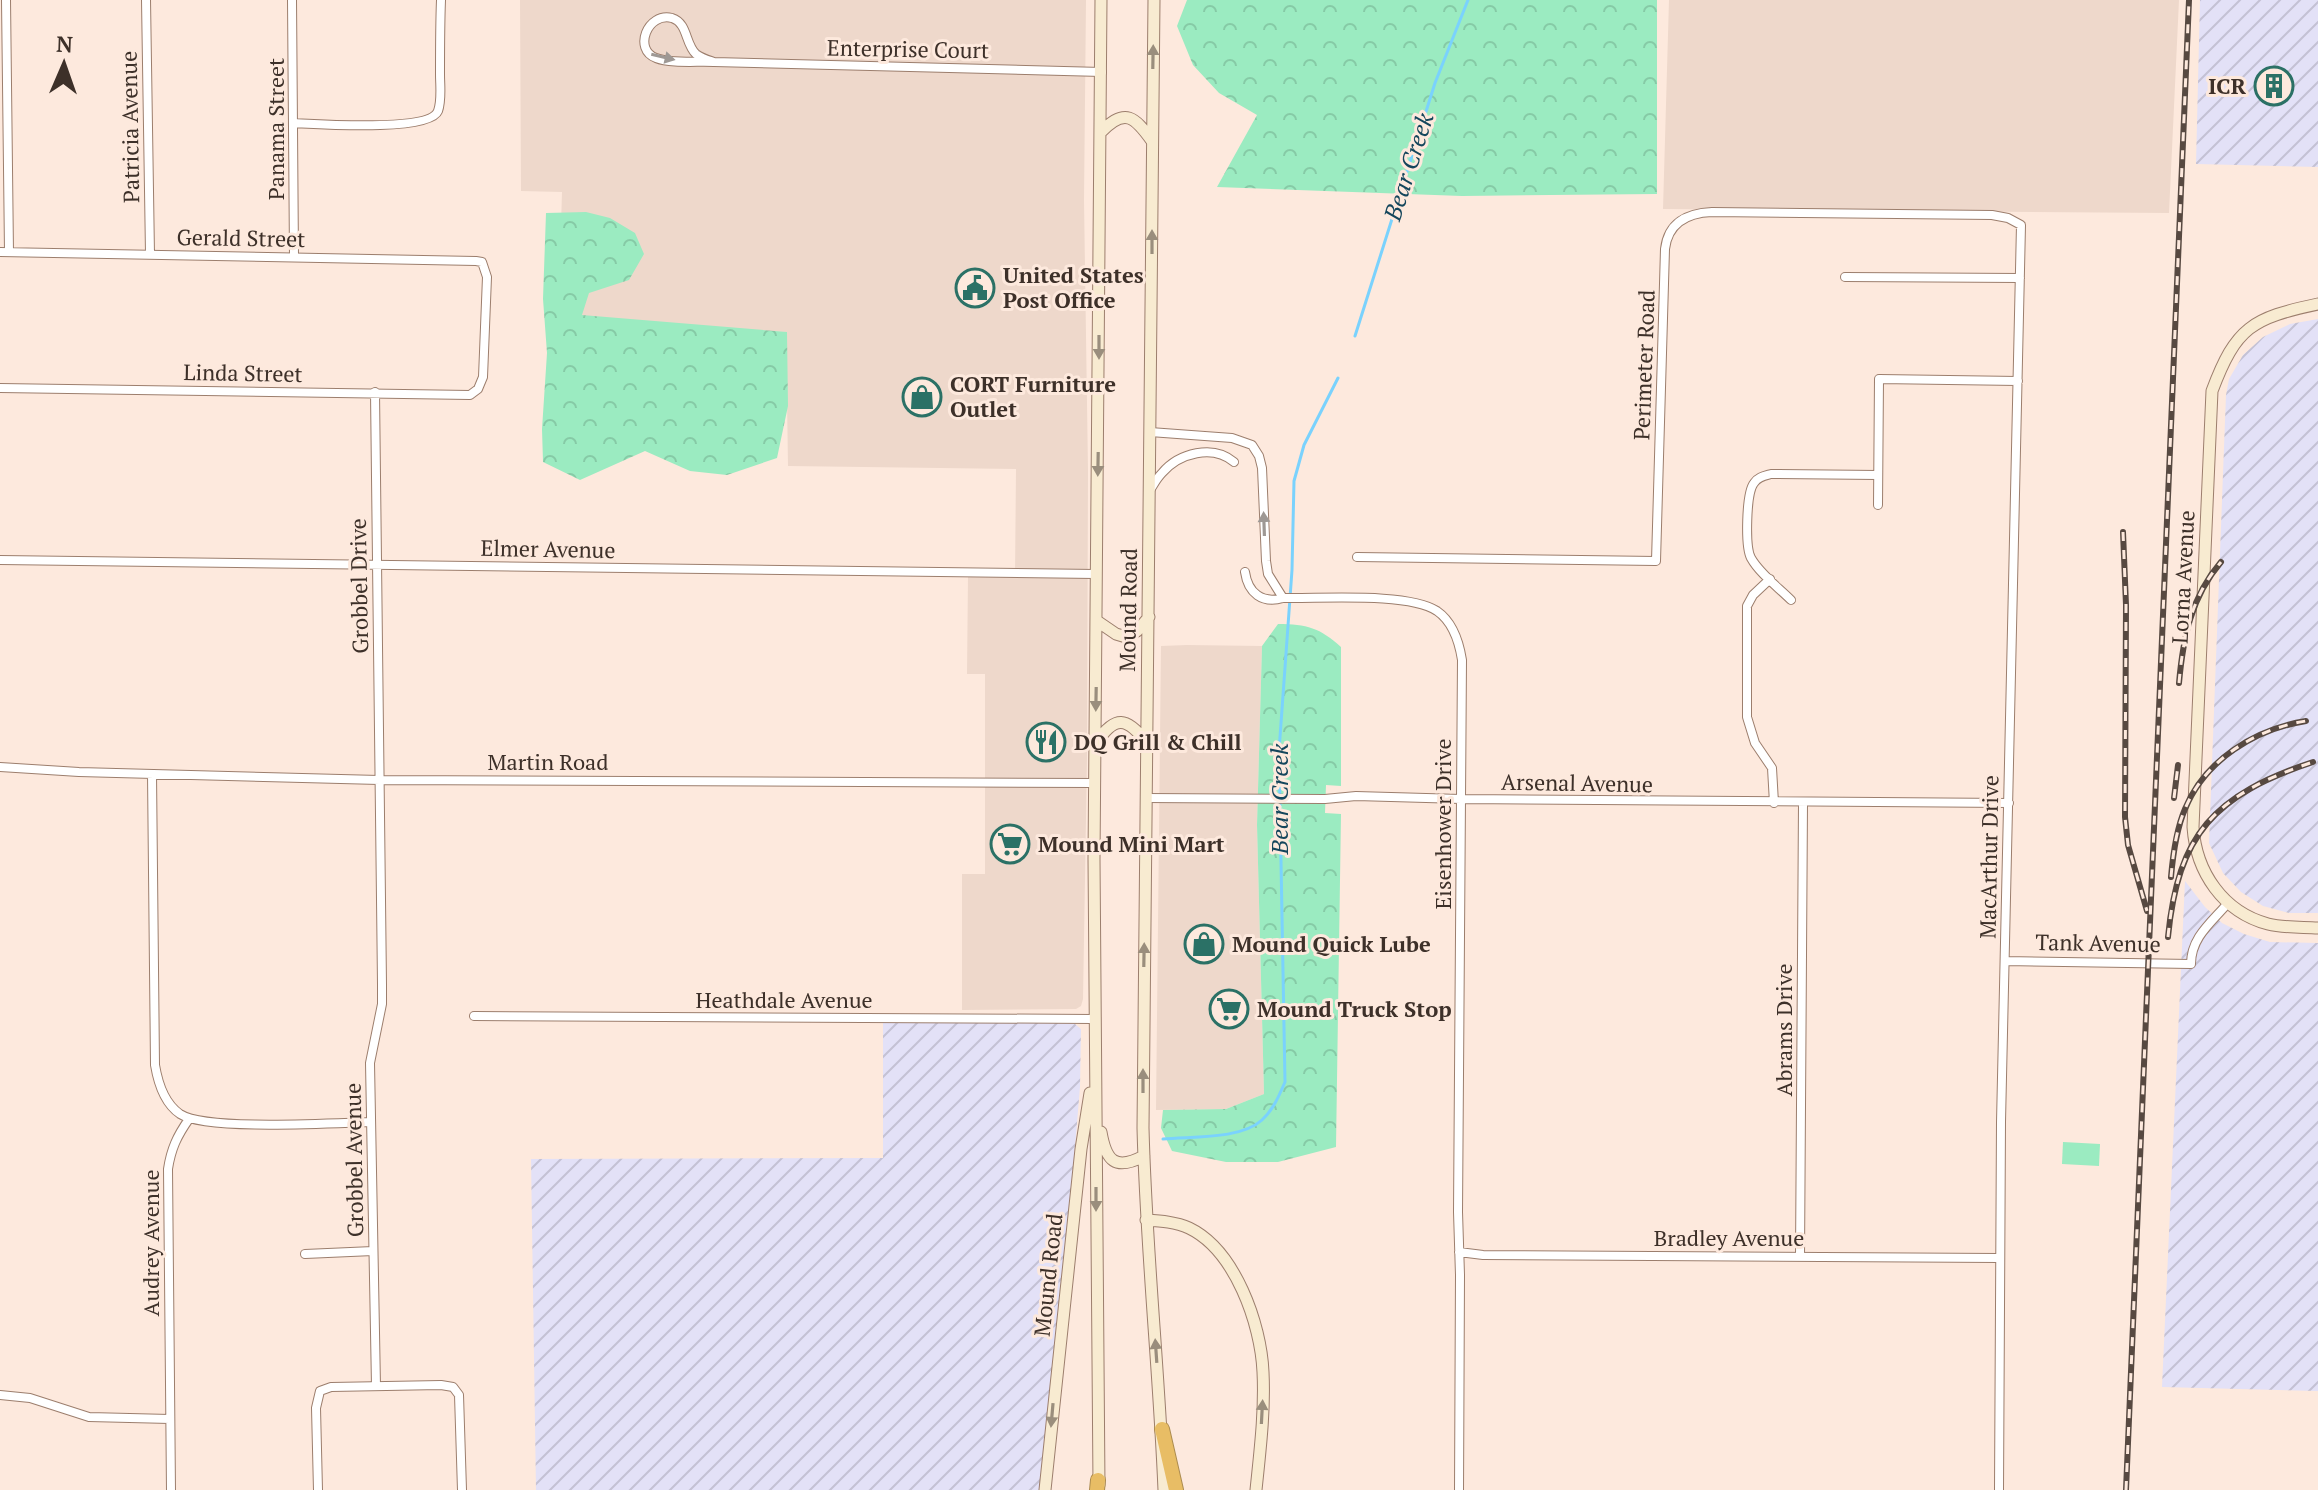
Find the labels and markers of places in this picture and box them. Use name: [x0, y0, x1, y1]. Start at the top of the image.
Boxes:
building icon: ICR: [2253, 65, 2295, 107]
place label: ICR: [2208, 71, 2247, 100]
place label: United States Post Office: [1003, 260, 1144, 314]
public building icon: United States Post Office: [954, 267, 996, 309]
place label: CORT Furniture Outlet: [950, 369, 1116, 423]
shop icon: CORT Furniture Outlet: [901, 376, 943, 418]
restaurant icon: DQ Grill & Chill: [1025, 721, 1067, 763]
place label: DQ Grill & Chill: [1074, 727, 1242, 756]
supermarket icon: Mound Mini Mart: [989, 823, 1031, 865]
place label: Mound Mini Mart: [1038, 829, 1225, 858]
shop icon: Mound Quick Lube: [1183, 923, 1225, 965]
place label: Mound Quick Lube: [1232, 929, 1431, 958]
supermarket icon: Mound Truck Stop: [1208, 988, 1250, 1030]
place label: Mound Truck Stop: [1257, 994, 1452, 1023]

